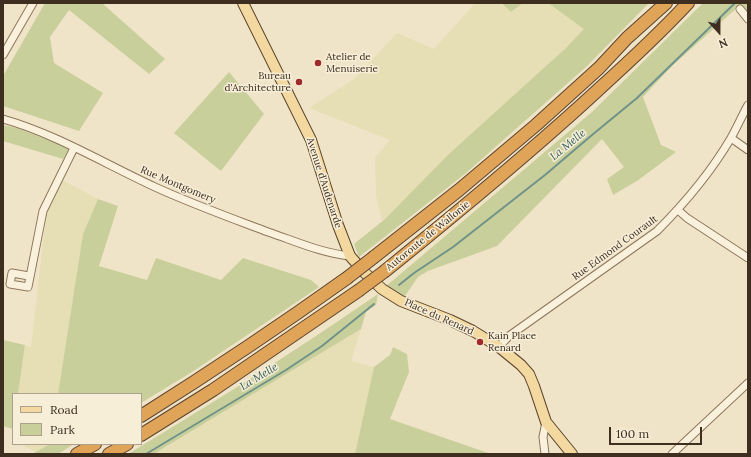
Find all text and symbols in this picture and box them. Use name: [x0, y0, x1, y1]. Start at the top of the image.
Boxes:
north arrow: [699, 12, 739, 52]
text: N: [717, 35, 730, 51]
place label: Atelier de Menuiserie: [326, 51, 378, 74]
marker: Atelier de Menuiserie: [313, 58, 323, 68]
place label: Bureau d'Architecture: [225, 70, 291, 94]
marker: Bureau d'Architecture: [294, 77, 304, 87]
water label: La Melle: [548, 127, 588, 163]
street label: Avenue d'Audenarde: [304, 136, 344, 230]
street label: Rue Montgomery: [139, 164, 217, 206]
street label: Autoroute de Wallonie: [384, 199, 472, 273]
street label: Rue Edmond Courault: [570, 213, 660, 283]
street label: Place du Renard: [402, 296, 476, 338]
place label: Kain Place Renard: [488, 330, 536, 354]
marker: Kain Place Renard: [475, 337, 485, 347]
water label: La Melle: [238, 361, 280, 393]
legend: [12, 393, 142, 445]
text: Road: [50, 402, 78, 417]
scale bar: [611, 419, 704, 445]
text: Park: [50, 422, 75, 437]
text: 100 m: [616, 426, 649, 441]

